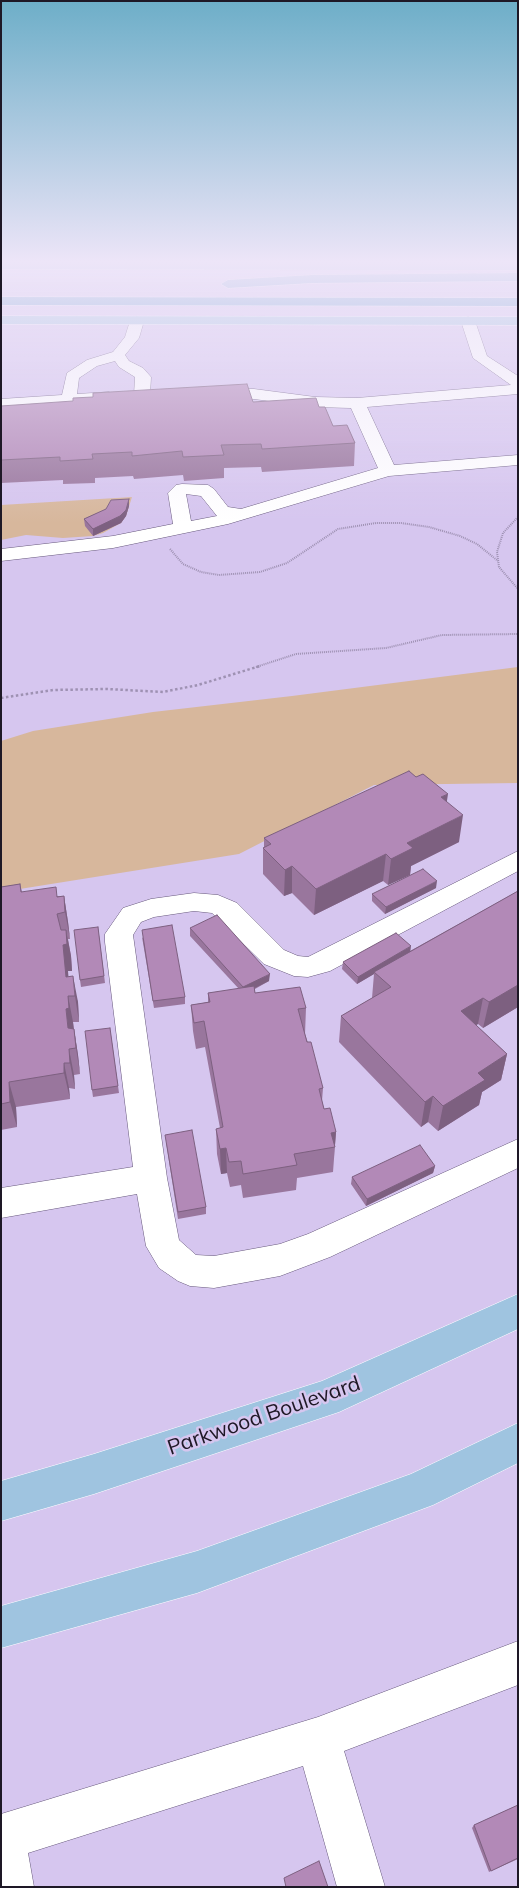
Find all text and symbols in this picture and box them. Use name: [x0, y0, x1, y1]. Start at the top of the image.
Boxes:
street label: Parkwood Boulevard: [164, 1371, 364, 1461]

